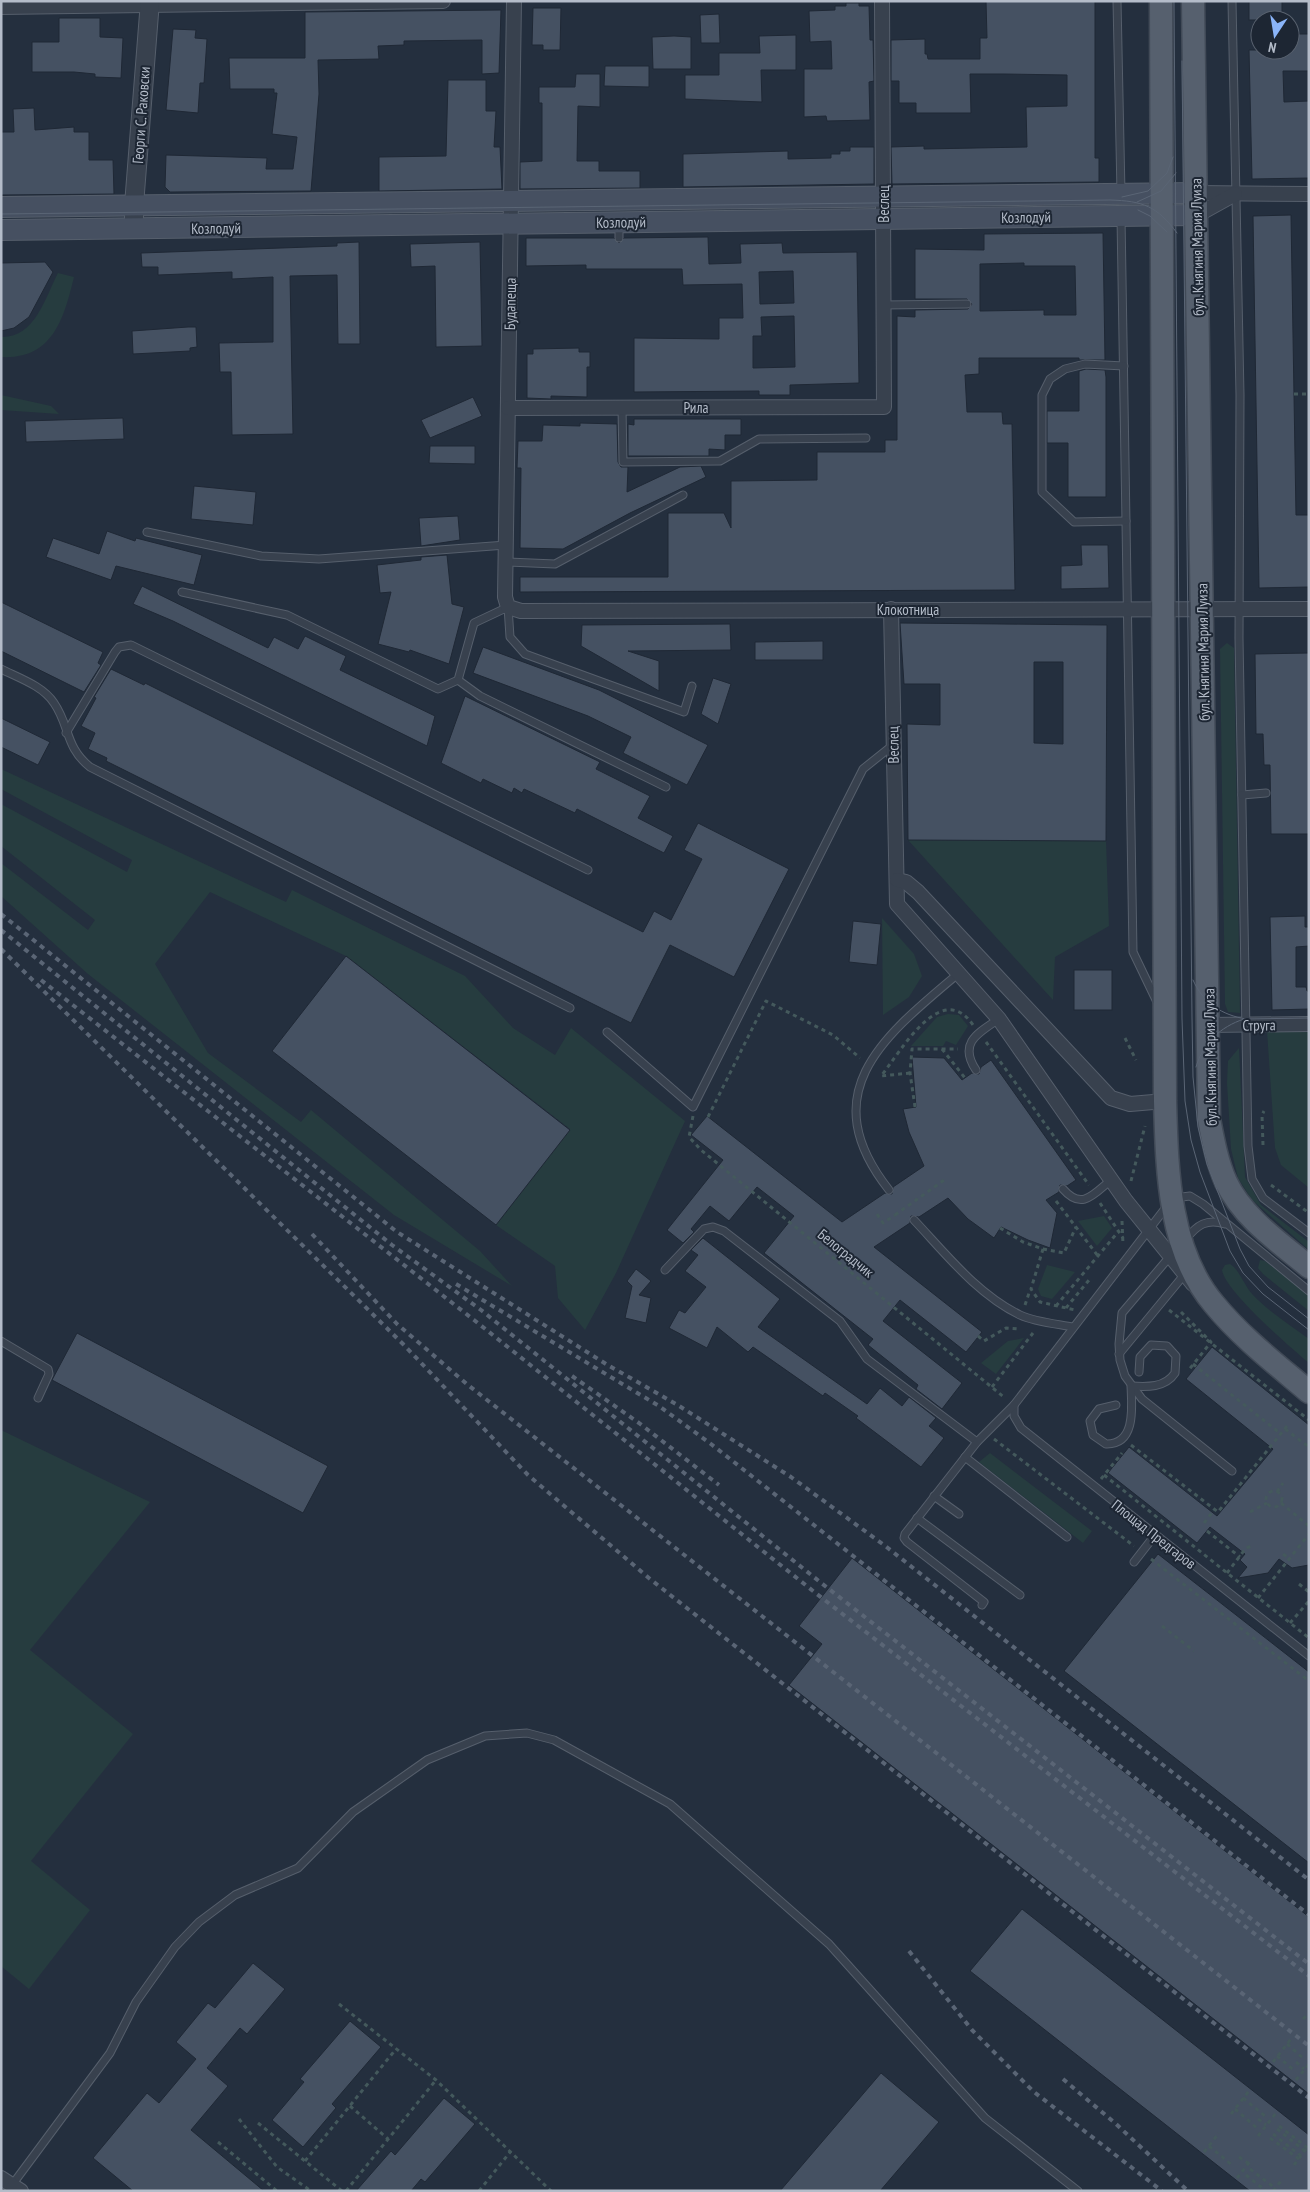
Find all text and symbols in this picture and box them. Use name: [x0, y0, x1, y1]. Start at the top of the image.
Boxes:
north arrow: [1250, 10, 1300, 60]
text: N: [1267, 38, 1278, 57]
street label: Георги С. Раковски: [128, 66, 154, 164]
street label: бул. Княгиня Мария Луиза: [1186, 178, 1208, 316]
street label: Веслец: [874, 185, 893, 223]
street label: Козлодуй: [1001, 207, 1051, 227]
street label: Козлодуй: [596, 212, 646, 232]
street label: Козлодуй: [191, 218, 241, 238]
street label: Будапеща: [500, 278, 520, 330]
street label: Рила: [683, 398, 709, 417]
street label: бул. Княгиня Мария Луиза: [1192, 583, 1214, 721]
street label: Клокотница: [877, 600, 939, 619]
street label: Веслец: [883, 726, 903, 764]
street label: бул. Княгиня Мария Луиза: [1199, 988, 1221, 1126]
street label: Струга: [1242, 1015, 1276, 1035]
street label: Белоградчик: [814, 1225, 878, 1282]
street label: Площад Предгаров: [1108, 1495, 1200, 1573]

